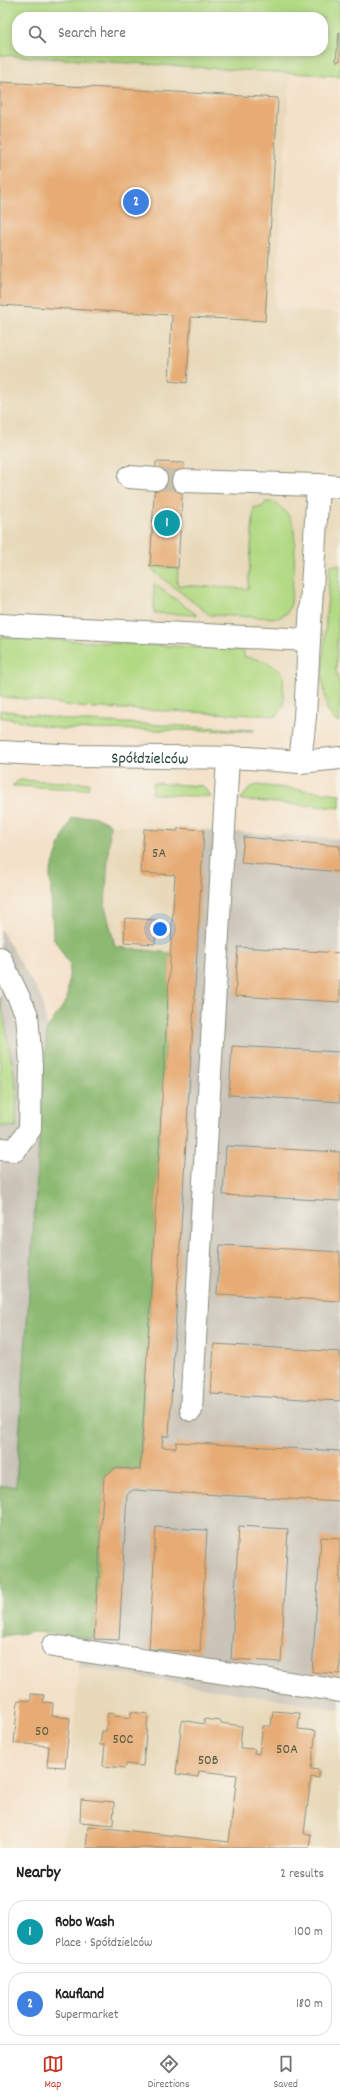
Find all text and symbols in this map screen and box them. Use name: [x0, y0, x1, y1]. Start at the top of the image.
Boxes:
search box: [12, 12, 328, 56]
icon: search: [26, 23, 48, 45]
text: Search here: [58, 23, 126, 45]
pin: 2: [123, 187, 149, 217]
pin: 1: [154, 508, 180, 538]
street label: Spółdzielców: [111, 747, 188, 771]
house number: 5A: [152, 844, 166, 864]
your location: [150, 919, 170, 939]
house number: 50: [35, 1722, 49, 1742]
house number: 50C: [112, 1730, 134, 1750]
house number: 50A: [276, 1740, 298, 1760]
house number: 50B: [198, 1751, 219, 1771]
text: Nearby: [16, 1862, 60, 1886]
text: 2 results: [280, 1865, 324, 1884]
text: Robo Wash: [55, 1912, 114, 1934]
text: 1: [29, 1923, 31, 1942]
text: 100 m: [294, 1923, 323, 1942]
text: Place · Spółdzielców: [55, 1934, 152, 1953]
text: Kaufland: [55, 1984, 104, 2006]
text: 2: [27, 1995, 33, 2014]
text: 180 m: [296, 1995, 323, 2014]
text: Supermarket: [55, 2006, 119, 2025]
tab: Map: [42, 2053, 64, 2093]
tab: Directions: [148, 2053, 190, 2093]
tab: Saved: [273, 2053, 298, 2093]

